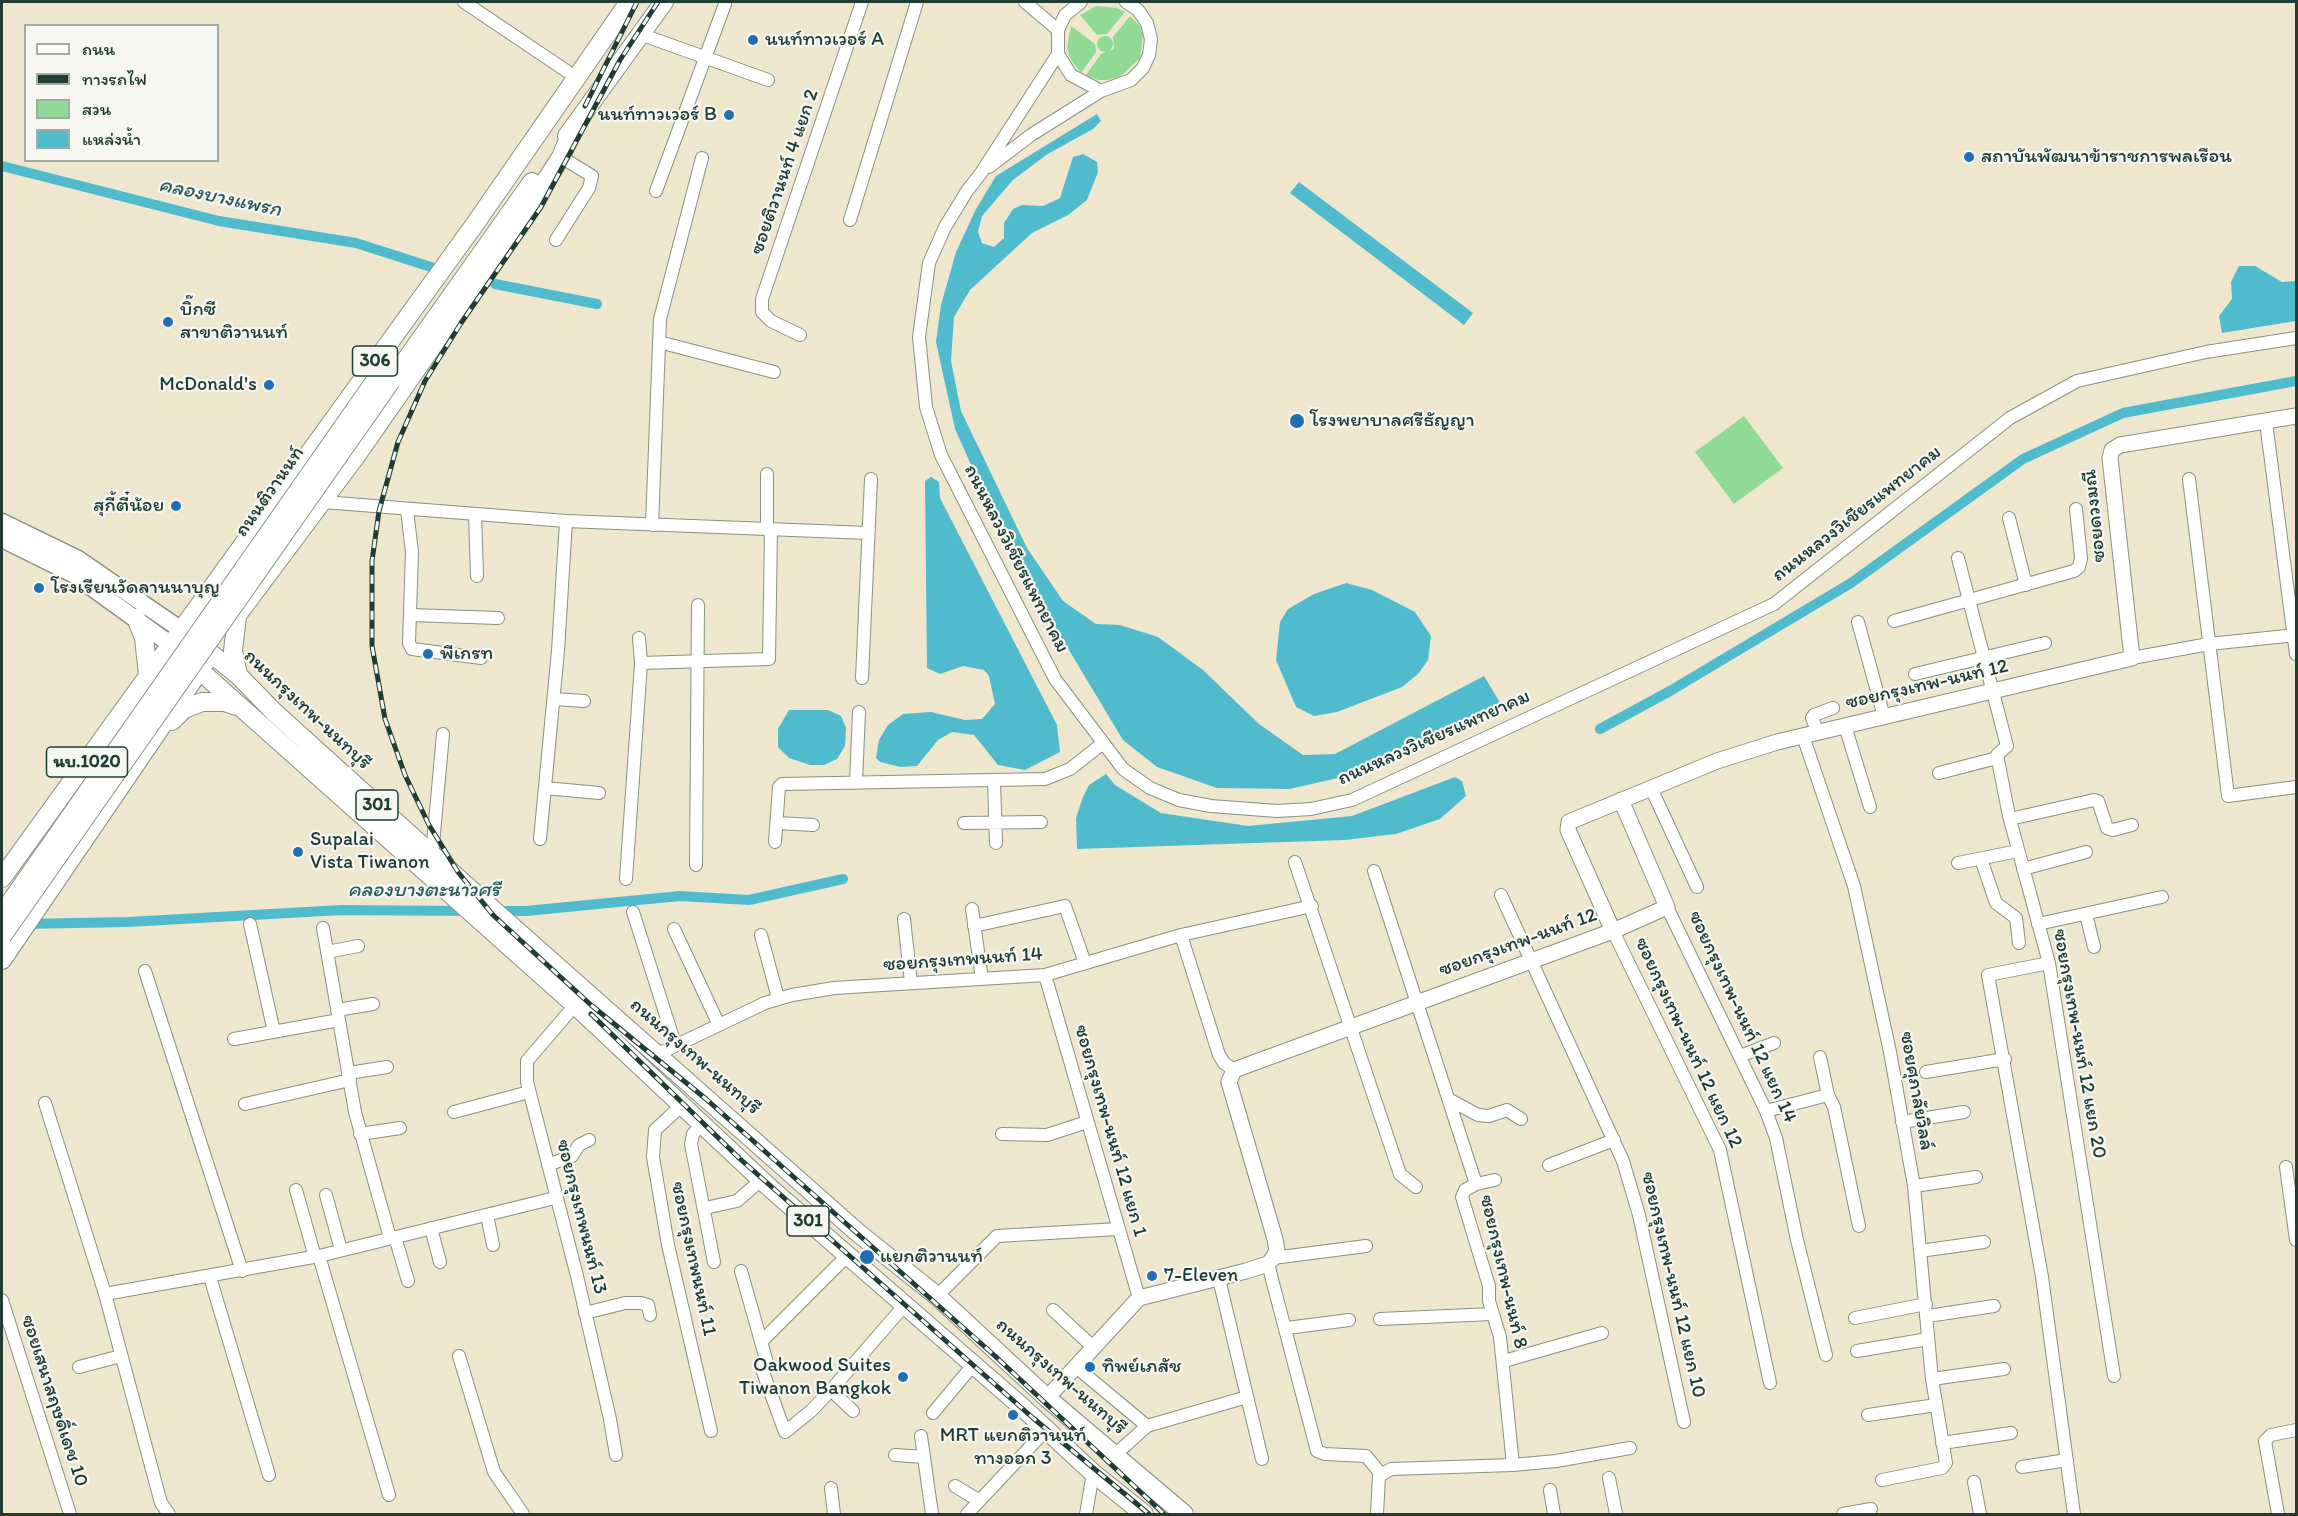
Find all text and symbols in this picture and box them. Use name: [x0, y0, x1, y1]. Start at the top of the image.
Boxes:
legend: [24, 24, 219, 162]
place label: นนท์ทาวเวอร์ A: [765, 28, 884, 52]
marker: นนท์ทาวเวอร์ A: [746, 33, 760, 47]
text: ถนน: [82, 38, 115, 60]
text: ทางรถไฟ: [82, 68, 147, 90]
street label: ซอยติวานนท์ 4 แยก 2: [745, 86, 825, 258]
text: สวน: [82, 98, 111, 120]
place label: นนท์ทาวเวอร์ B: [598, 103, 717, 127]
marker: นนท์ทาวเวอร์ B: [722, 108, 736, 122]
text: แหล่งน้ำ: [82, 128, 141, 150]
place label: สถาบันพัฒนาข้าราชการพลเรือน: [1981, 145, 2232, 169]
marker: สถาบันพัฒนาข้าราชการพลเรือน: [1962, 150, 1976, 164]
water label: คลองบางแพรก: [156, 173, 284, 223]
place label: บิ๊กซี สาขาติวานนท์: [180, 298, 288, 345]
marker: บิ๊กซี สาขาติวานนท์: [161, 315, 175, 329]
road number: 306: [352, 346, 398, 376]
place label: McDonald's: [159, 373, 257, 397]
marker: McDonald's: [262, 378, 276, 392]
place label: โรงพยาบาลศรีธัญญา: [1310, 409, 1475, 433]
marker: โรงพยาบาลศรีธัญญา: [1288, 412, 1306, 430]
street label: ถนนหลวงวิเชียรแพทยาคม: [1768, 441, 1946, 587]
street label: ถนนติวานนท์: [230, 442, 310, 542]
street label: ถนนหลวงวิเชียรแพทยาคม: [958, 461, 1074, 657]
street label: ซอยดวงมณี: [2078, 468, 2112, 564]
place label: สุกี้ตี๋น้อย: [93, 494, 164, 518]
marker: สุกี้ตี๋น้อย: [169, 499, 183, 513]
place label: โรงเรียนวัดลานนาบุญ: [51, 576, 220, 600]
marker: โรงเรียนวัดลานนาบุญ: [32, 581, 46, 595]
place label: พีเกรท: [440, 642, 493, 666]
street label: ถนนกรุงเทพ-นนทบุรี: [238, 645, 376, 775]
marker: พีเกรท: [421, 647, 435, 661]
street label: ซอยกรุงเทพ-นนท์ 12: [1843, 655, 2011, 715]
street label: ถนนหลวงวิเชียรแพทยาคม: [1334, 685, 1534, 791]
road number: นบ.1020: [46, 747, 128, 777]
road number: 301: [356, 790, 398, 820]
place label: Supalai Vista Tiwanon: [310, 828, 430, 875]
marker: Supalai Vista Tiwanon: [291, 845, 305, 859]
water label: คลองบางตะนาวศรี: [348, 878, 500, 904]
street label: ซอยกรุงเทพ-นนท์ 12: [1436, 903, 1600, 983]
street label: ซอยกรุงเทพ-นนท์ 12 แยก 14: [1682, 907, 1802, 1127]
street label: ซอยกรุงเทพ-นนท์ 12 แยก 20: [2047, 927, 2111, 1161]
street label: ซอยกรุงเทพ-นนท์ 12 แยก 12: [1629, 934, 1747, 1152]
street label: ซอยกรุงเทพนนท์ 14: [883, 942, 1043, 978]
street label: ถนนกรุงเทพ-นนทบุรี: [625, 994, 765, 1120]
street label: ซอยกรุงเทพ-นนท์ 12 แยก 1: [1068, 1022, 1152, 1240]
street label: ซอยศุภาลัยวิลล์: [1894, 1030, 1938, 1152]
street label: ซอยกรุงเทพนนท์ 13: [550, 1137, 612, 1297]
street label: ซอยกรุงเทพ-นนท์ 12 แยก 10: [1635, 1170, 1711, 1400]
street label: ซอยกรุงเทพนนท์ 11: [665, 1180, 721, 1338]
street label: ซอยกรุงเทพ-นนท์ 8: [1474, 1193, 1532, 1351]
road number: 301: [787, 1206, 829, 1236]
place label: แยกติวานนท์: [880, 1245, 983, 1269]
marker: แยกติวานนท์: [858, 1248, 876, 1266]
place label: 7-Eleven: [1164, 1264, 1238, 1288]
marker: 7-Eleven: [1145, 1269, 1159, 1283]
street label: ซอยเสนาสฤษดิ์เดช 10: [15, 1312, 93, 1490]
street label: ถนนกรุงเทพ-นนทบุรี: [991, 1314, 1131, 1440]
place label: Oakwood Suites Tiwanon Bangkok: [739, 1354, 891, 1401]
place label: ทิพย์เภสัช: [1102, 1355, 1181, 1379]
marker: ทิพย์เภสัช: [1083, 1360, 1097, 1374]
marker: Oakwood Suites Tiwanon Bangkok: [896, 1370, 910, 1384]
marker: MRT แยกติวานนท์ ทางออก 3: [1006, 1408, 1020, 1422]
place label: MRT แยกติวานนท์ ทางออก 3: [940, 1424, 1086, 1471]

